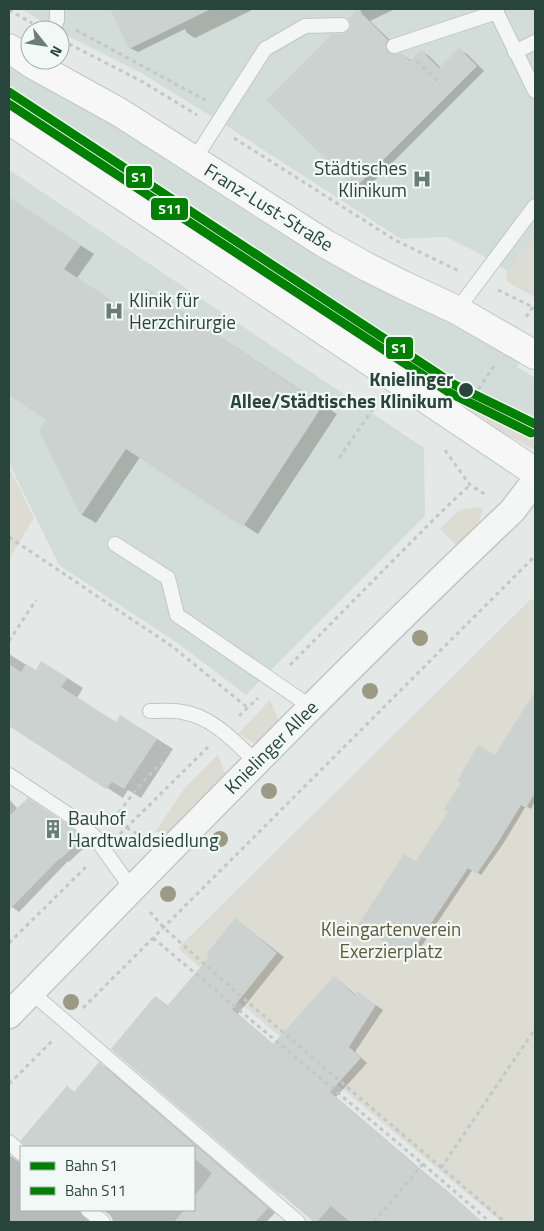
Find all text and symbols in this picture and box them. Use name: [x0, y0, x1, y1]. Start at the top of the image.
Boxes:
north arrow: [20, 20, 70, 70]
text: N: [45, 42, 68, 61]
place label: Städtisches Klinikum: [314, 153, 407, 204]
street label: Franz-Lust-Straße: [199, 155, 340, 258]
line badge: S1: [125, 165, 153, 189]
text: S1: [131, 166, 147, 187]
hospital icon: Städtisches Klinikum: [411, 168, 433, 190]
line badge: S11: [150, 197, 189, 221]
text: S11: [158, 198, 182, 219]
place label: Klinik für Herzchirurgie: [129, 285, 236, 336]
hospital icon: Klinik für Herzchirurgie: [103, 300, 125, 322]
line badge: S1: [385, 336, 414, 360]
text: S1: [391, 337, 407, 358]
place label: Knielinger Allee/Städtisches Klinikum: [230, 364, 453, 415]
marker: Knielinger Allee/Städtisches Klinikum: [457, 381, 475, 399]
street label: Knielinger Allee: [217, 693, 324, 800]
place label: Bauhof Hardtwaldsiedlung: [68, 803, 219, 854]
building icon: Bauhof Hardtwaldsiedlung: [42, 818, 64, 840]
park label: Kleingartenverein Exerzierplatz: [321, 914, 461, 965]
legend: [20, 1146, 195, 1211]
text: Bahn S1: [65, 1154, 118, 1177]
text: Bahn S11: [65, 1179, 126, 1202]

